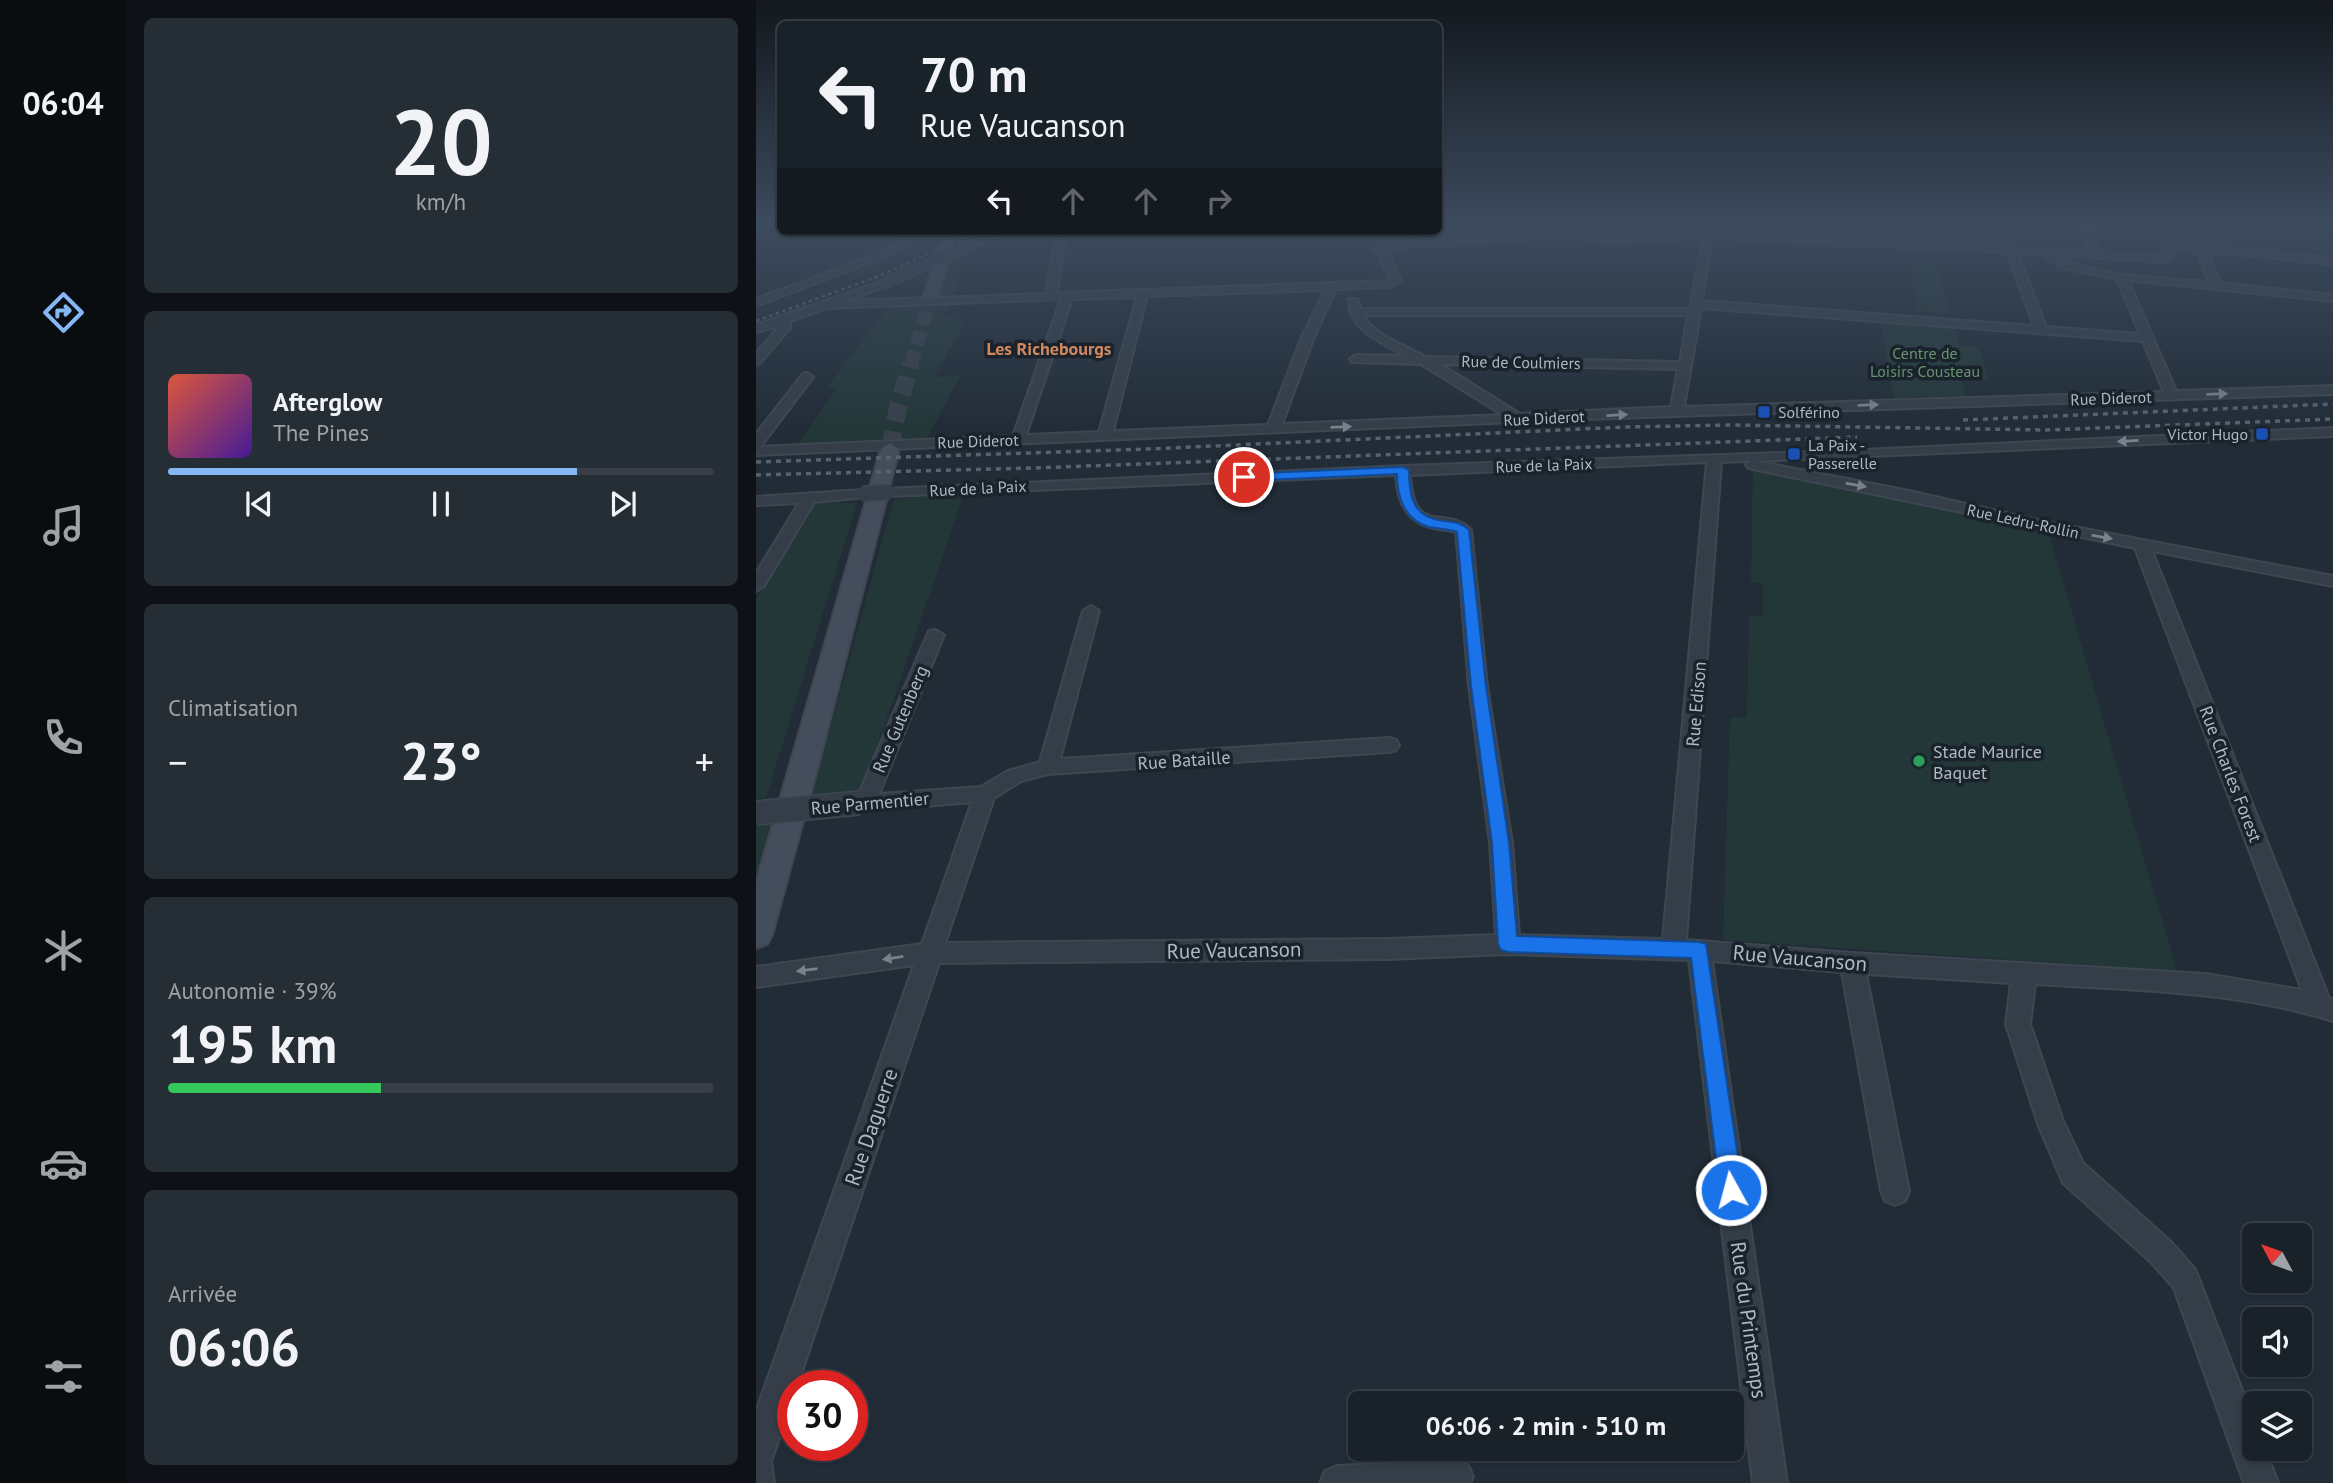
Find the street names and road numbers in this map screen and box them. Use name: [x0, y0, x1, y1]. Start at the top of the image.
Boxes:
street label: Rue de Coulmiers: [1461, 351, 1581, 373]
street label: Rue Diderot: [2070, 387, 2153, 409]
street label: Rue Diderot: [1503, 406, 1586, 430]
street label: Rue Diderot: [937, 430, 1020, 452]
street label: Rue de la Paix: [1495, 453, 1593, 477]
street label: Rue de la Paix: [929, 475, 1027, 501]
street label: Rue Ledru-Rollin: [1965, 499, 2081, 543]
street label: Rue Edison: [1681, 660, 1711, 748]
street label: Rue Gutenberg: [867, 662, 933, 776]
street label: Rue Charles Forest: [2194, 703, 2268, 845]
street label: Rue Bataille: [1137, 745, 1231, 775]
street label: Rue Parmentier: [810, 786, 930, 820]
street label: Rue Vaucanson: [1166, 935, 1302, 965]
street label: Rue Vaucanson: [1732, 939, 1868, 977]
street label: Rue Daguerre: [838, 1065, 904, 1189]
street label: Rue du Printemps: [1725, 1240, 1773, 1400]

